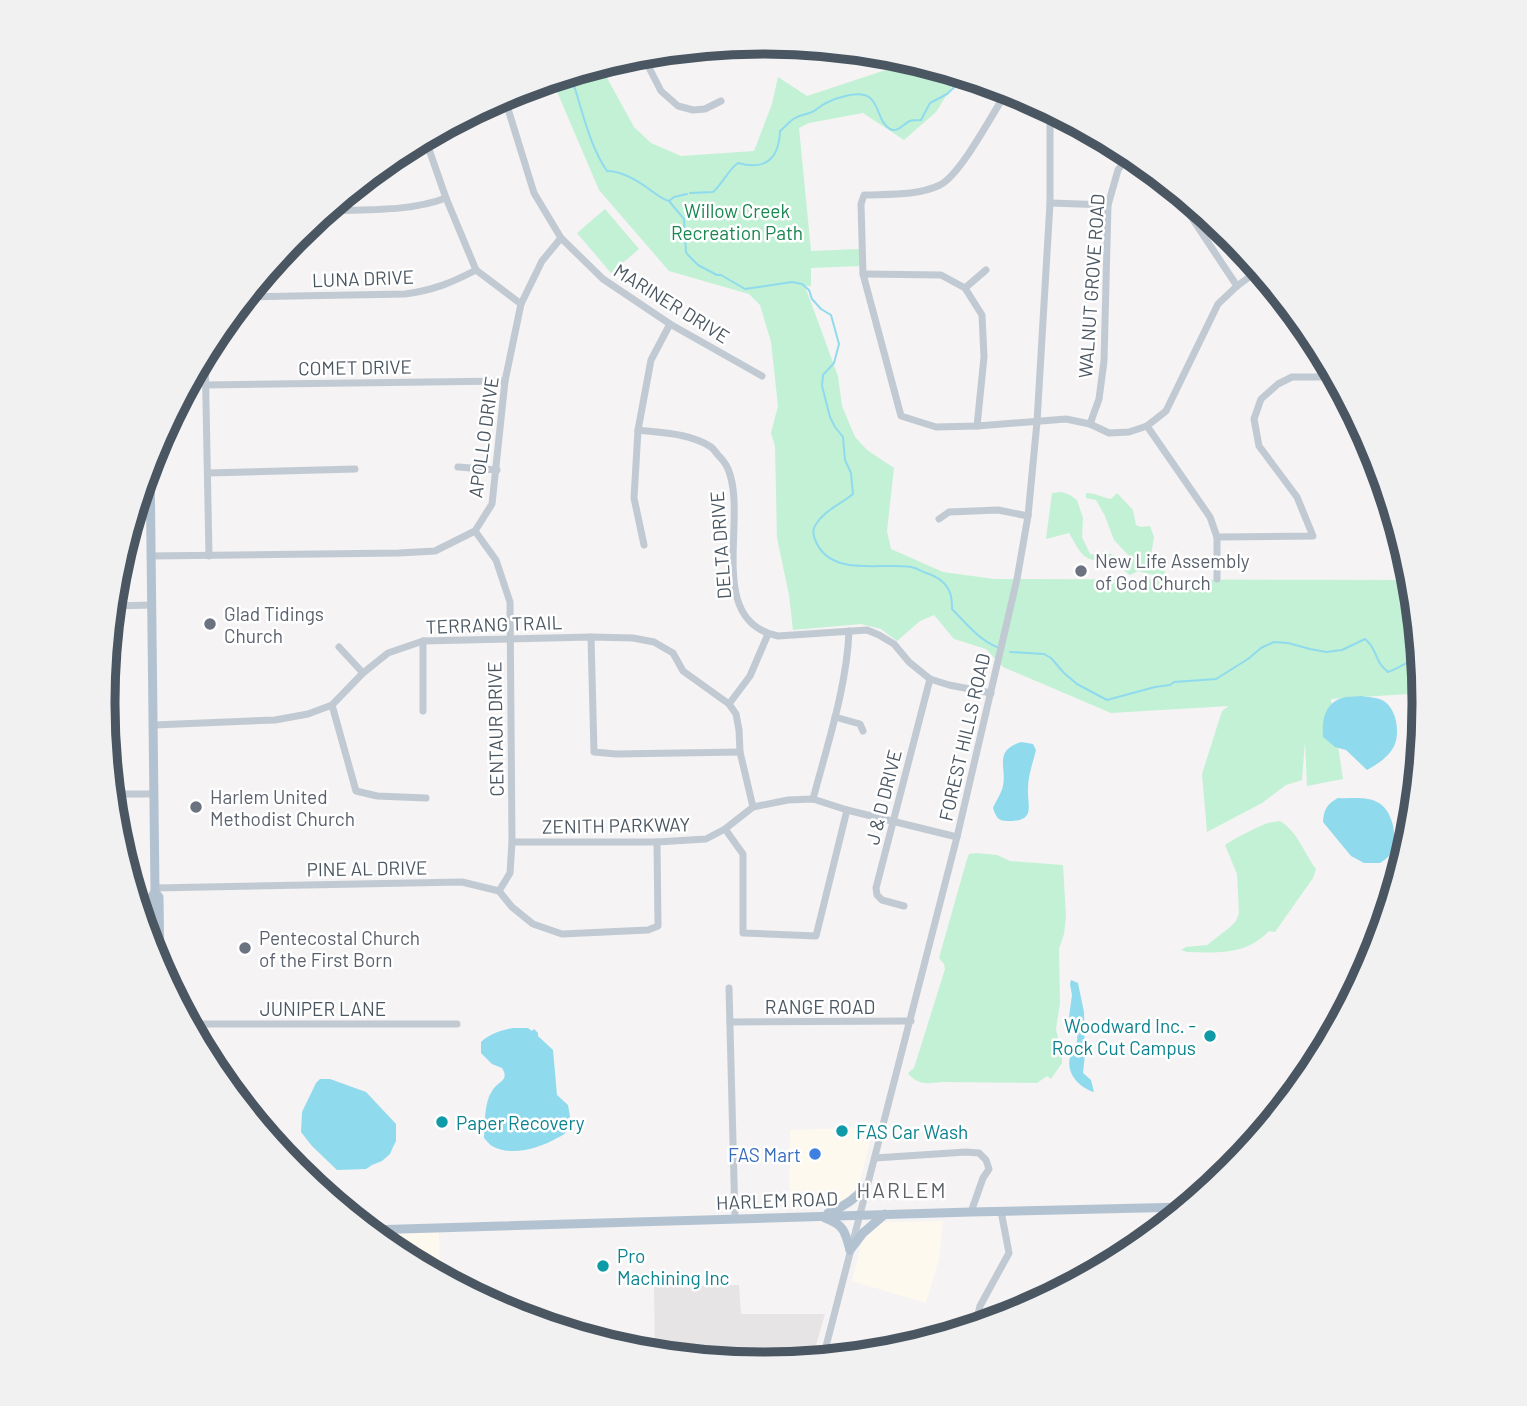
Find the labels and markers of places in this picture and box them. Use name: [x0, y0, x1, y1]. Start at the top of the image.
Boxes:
place label: New Life Assembly of God Church: [1095, 549, 1250, 594]
marker: New Life Assembly of God Church: [1073, 563, 1089, 579]
place label: Glad Tidings Church: [224, 602, 324, 647]
marker: Glad Tidings Church: [202, 616, 218, 632]
place label: Harlem United Methodist Church: [210, 785, 355, 830]
marker: Harlem United Methodist Church: [188, 799, 204, 815]
place label: Pentecostal Church of the First Born: [259, 926, 420, 971]
marker: Pentecostal Church of the First Born: [237, 940, 253, 956]
place label: Woodward Inc. - Rock Cut Campus: [1052, 1014, 1196, 1059]
marker: Woodward Inc. - Rock Cut Campus: [1202, 1028, 1218, 1044]
place label: Paper Recovery: [456, 1111, 585, 1134]
marker: Paper Recovery: [434, 1114, 450, 1130]
place label: FAS Car Wash: [856, 1120, 968, 1143]
marker: FAS Car Wash: [834, 1123, 850, 1139]
place label: FAS Mart: [728, 1143, 801, 1166]
marker: FAS Mart: [807, 1146, 823, 1162]
place label: Pro Machining Inc: [617, 1244, 729, 1289]
marker: Pro Machining Inc: [595, 1258, 611, 1274]

